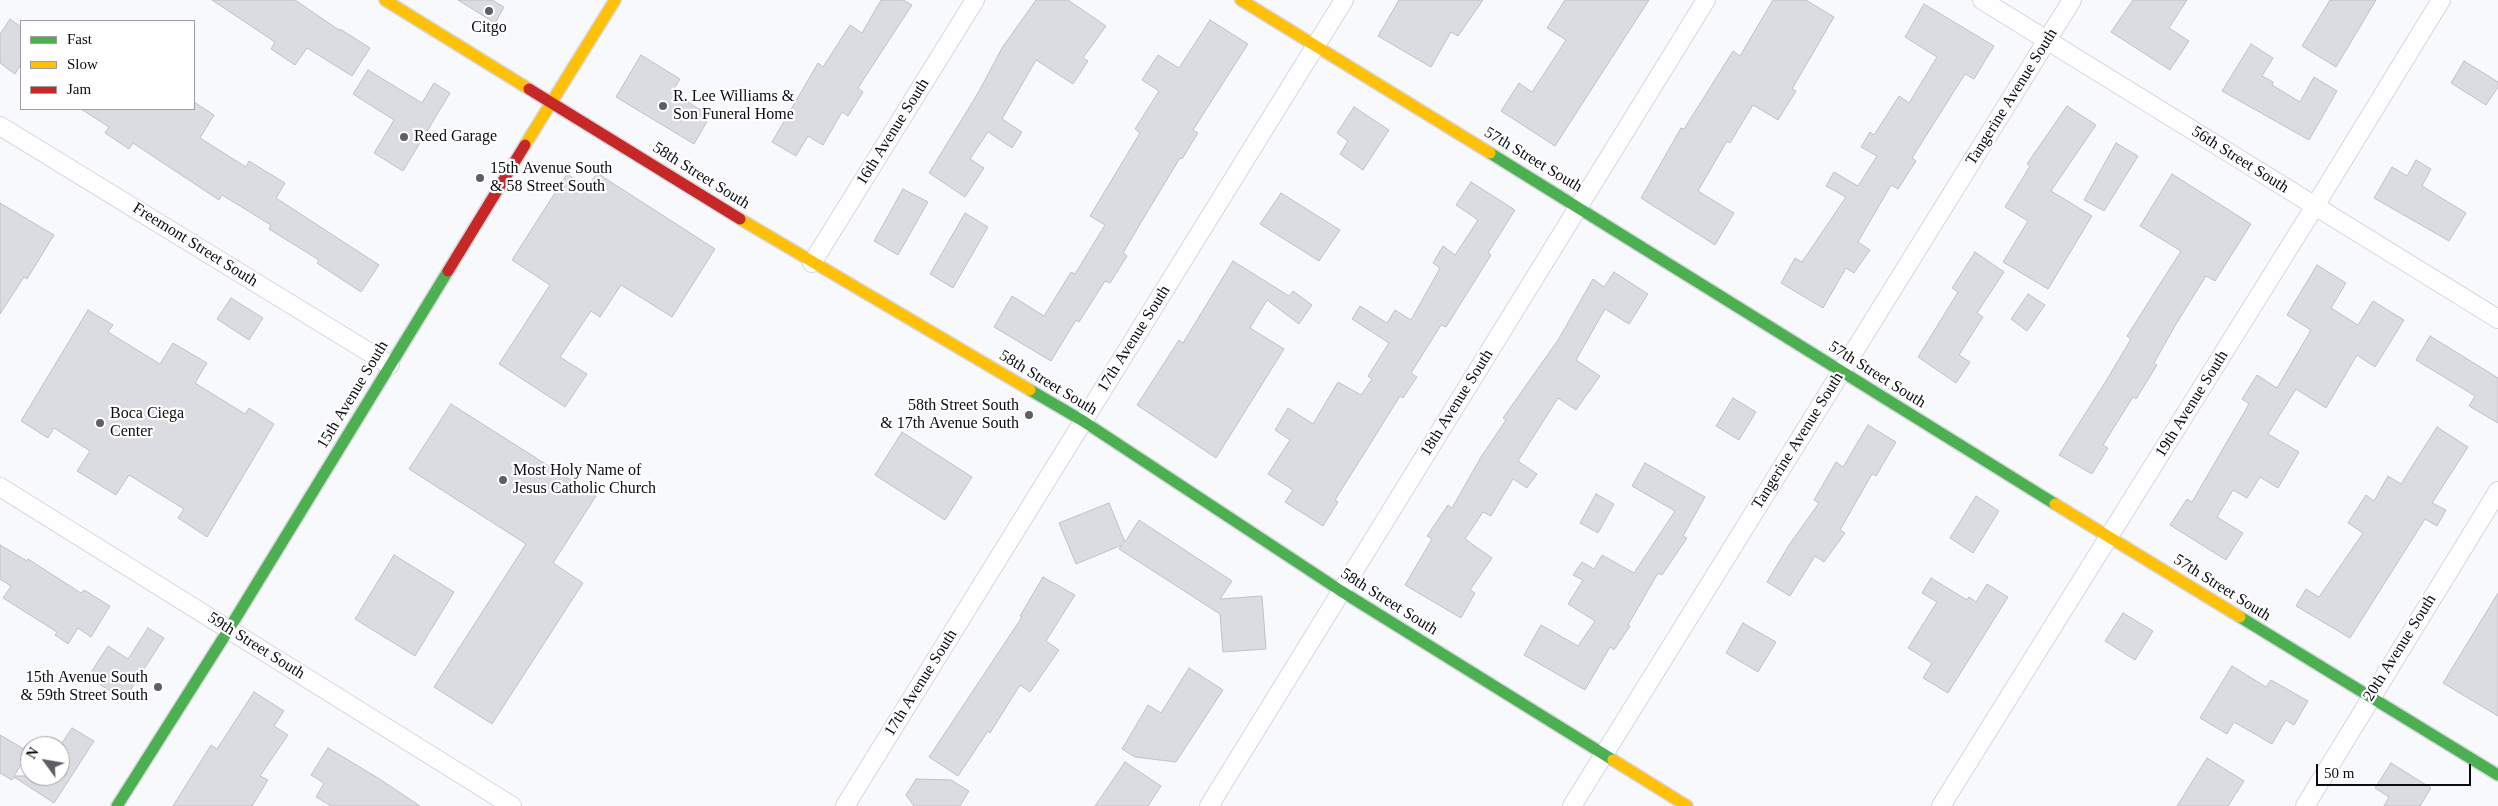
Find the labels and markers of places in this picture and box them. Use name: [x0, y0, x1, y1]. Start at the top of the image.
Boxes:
marker: Citgo: [483, 5, 495, 17]
place label: Citgo: [471, 18, 507, 38]
place label: R. Lee Williams & Son Funeral Home: [673, 87, 794, 125]
marker: R. Lee Williams & Son Funeral Home: [657, 100, 669, 112]
place label: Reed Garage: [414, 127, 497, 147]
marker: Reed Garage: [398, 131, 410, 143]
place label: 15th Avenue South & 58 Street South: [490, 159, 612, 197]
marker: 15th Avenue South & 58 Street South: [474, 172, 486, 184]
place label: 58th Street South & 17th Avenue South: [880, 396, 1019, 434]
place label: Boca Ciega Center: [110, 404, 184, 442]
marker: 58th Street South & 17th Avenue South: [1023, 409, 1035, 421]
marker: Boca Ciega Center: [94, 417, 106, 429]
place label: Most Holy Name of Jesus Catholic Church: [513, 461, 656, 499]
marker: Most Holy Name of Jesus Catholic Church: [497, 474, 509, 486]
place label: 15th Avenue South & 59th Street South: [20, 668, 148, 706]
marker: 15th Avenue South & 59th Street South: [152, 681, 164, 693]

